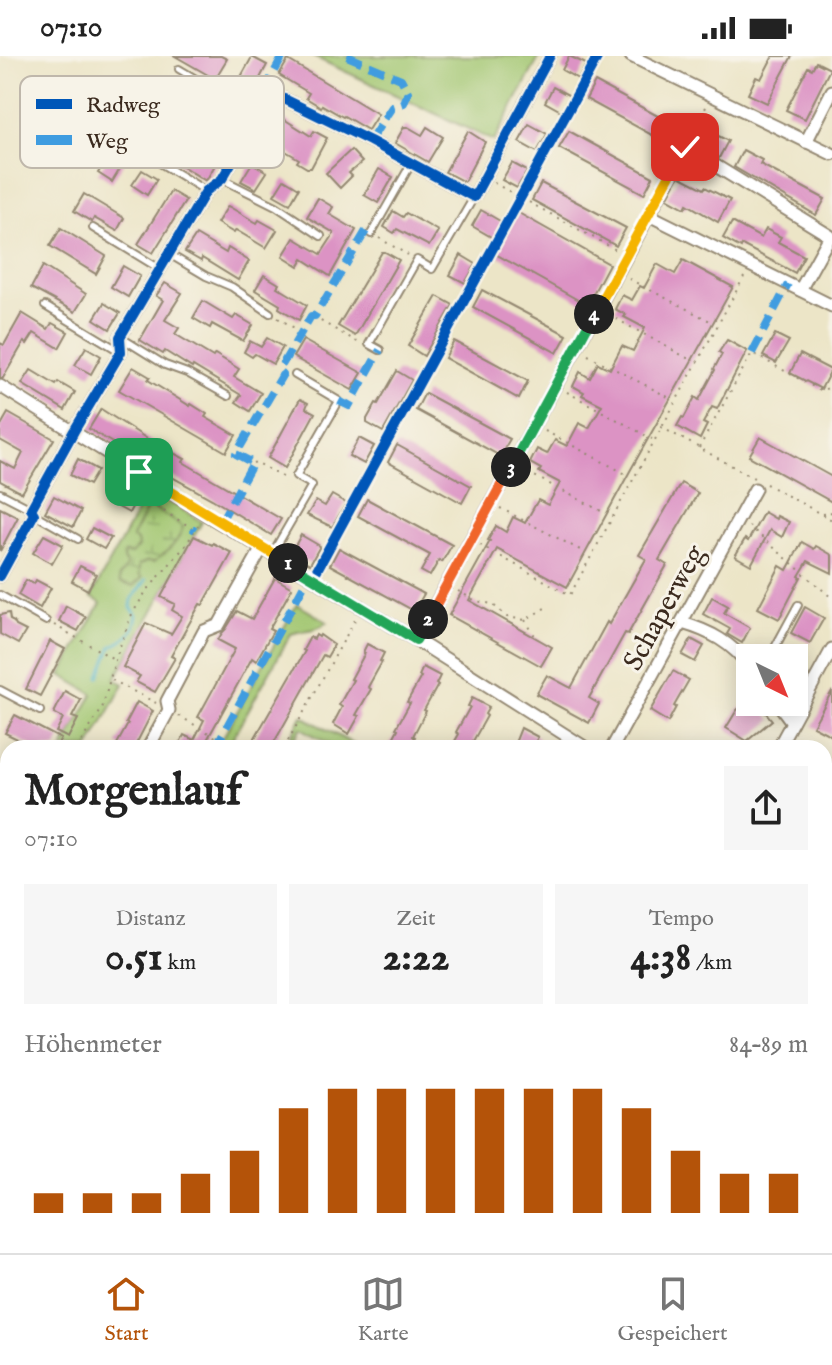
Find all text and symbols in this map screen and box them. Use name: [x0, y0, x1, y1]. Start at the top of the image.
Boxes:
text: 07:10: [40, 9, 102, 47]
legend: [20, 76, 284, 168]
text: Radweg: [86, 92, 161, 120]
pin: [651, 113, 719, 181]
icon: check: [663, 125, 707, 169]
text: Weg: [86, 128, 129, 156]
pin: 4: [574, 294, 614, 334]
text: 4: [589, 300, 599, 328]
pin: [105, 438, 173, 506]
pin: 3: [491, 447, 531, 487]
icon: arrive: [117, 450, 161, 494]
text: 3: [507, 453, 515, 481]
street label: Schaperweg: [616, 539, 714, 677]
pin: 1: [268, 543, 308, 583]
text: 1: [284, 549, 292, 577]
pin: 2: [408, 599, 448, 639]
text: 2: [423, 605, 433, 633]
north arrow: [736, 644, 808, 716]
map controls: [736, 644, 808, 716]
text: Morgenlauf: [24, 764, 242, 820]
button: share: [724, 766, 808, 850]
text: 07:10: [24, 822, 78, 855]
text: Distanz: [116, 905, 186, 933]
text: Zeit: [397, 905, 435, 933]
text: Tempo: [649, 905, 714, 933]
text: 0.51: [105, 933, 163, 984]
text: 2:22: [383, 933, 449, 984]
text: 4:38: [630, 933, 691, 984]
text: km: [163, 949, 196, 977]
text: /km: [691, 949, 732, 977]
text: Höhenmeter: [24, 1028, 162, 1061]
text: 84–89 m: [729, 1028, 808, 1061]
tab: Start: [104, 1272, 148, 1348]
tab: Karte: [357, 1272, 409, 1348]
tab: Gespeichert: [618, 1272, 728, 1348]

